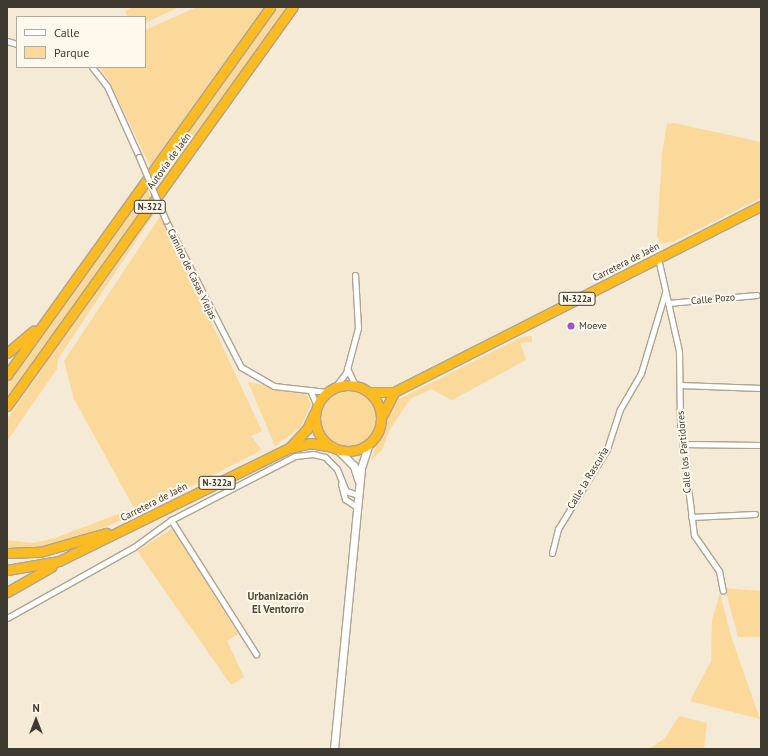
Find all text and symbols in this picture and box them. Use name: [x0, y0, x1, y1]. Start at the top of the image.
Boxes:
legend: [16, 16, 146, 68]
text: Calle: [54, 25, 80, 40]
text: Parque: [54, 45, 89, 60]
street label: Autovía de Jaén: [145, 131, 193, 191]
road number: N-322: [133, 200, 167, 214]
street label: Camino de Casas Viejas: [165, 227, 219, 321]
street label: Carretera de Jaén: [591, 240, 661, 284]
street label: Calle Pozo: [690, 291, 736, 307]
road number: N-322a: [558, 292, 596, 306]
place label: Moeve: [579, 320, 607, 332]
marker: Moeve: [566, 321, 576, 331]
street label: Calle los Partidores: [674, 410, 694, 494]
street label: Calle la Rascuña: [565, 445, 611, 511]
road number: N-322a: [198, 476, 236, 490]
street label: Carretera de Jaén: [119, 480, 189, 524]
district label: Urbanización El Ventorro: [247, 590, 309, 616]
north arrow: [16, 700, 56, 740]
text: N: [32, 701, 40, 715]

